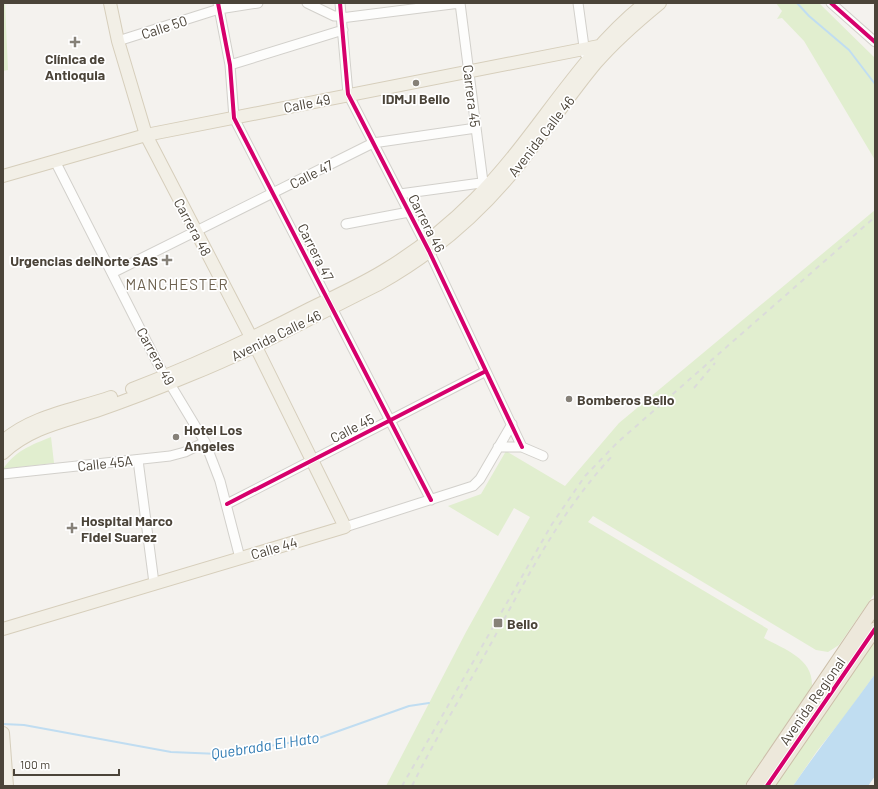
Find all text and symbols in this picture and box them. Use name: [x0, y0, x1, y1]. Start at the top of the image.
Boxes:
street label: Calle 50: [139, 12, 189, 42]
marker: Clínica de Antioquia: [69, 36, 81, 48]
place label: Clínica de Antioquia: [45, 50, 105, 83]
street label: Carrera 45: [460, 64, 484, 128]
marker: IDMJI Bello: [411, 78, 421, 88]
street label: Calle 49: [282, 90, 332, 116]
place label: IDMJI Bello: [382, 90, 450, 107]
street label: Avenida Calle 46: [504, 92, 578, 180]
street label: Calle 47: [287, 156, 336, 192]
street label: Carrera 46: [405, 191, 449, 255]
street label: Carrera 48: [171, 195, 215, 259]
street label: Carrera 47: [294, 220, 338, 284]
place label: Urgencias delNorte SAS: [10, 252, 158, 269]
marker: Urgencias delNorte SAS: [161, 254, 173, 266]
district label: MANCHESTER: [125, 275, 229, 293]
street label: Avenida Calle 46: [228, 306, 324, 364]
street label: Carrera 49: [133, 324, 179, 388]
place label: Bomberos Bello: [577, 391, 675, 408]
marker: Bomberos Bello: [564, 394, 574, 404]
street label: Calle 45: [327, 410, 377, 446]
place label: Hotel Los Angeles: [184, 421, 242, 454]
marker: Hotel Los Angeles: [171, 432, 181, 442]
street label: Calle 45A: [76, 452, 134, 474]
place label: Hospital Marco Fidel Suarez: [81, 512, 173, 545]
marker: Hospital Marco Fidel Suarez: [66, 522, 78, 534]
street label: Calle 44: [249, 533, 299, 563]
place label: Bello: [507, 615, 538, 632]
marker: Bello: [492, 617, 504, 629]
street label: Avenida Regional: [775, 654, 849, 748]
water label: Quebrada El Hato: [210, 728, 320, 762]
scale bar: [14, 751, 119, 777]
text: 100 m: [20, 757, 50, 771]

